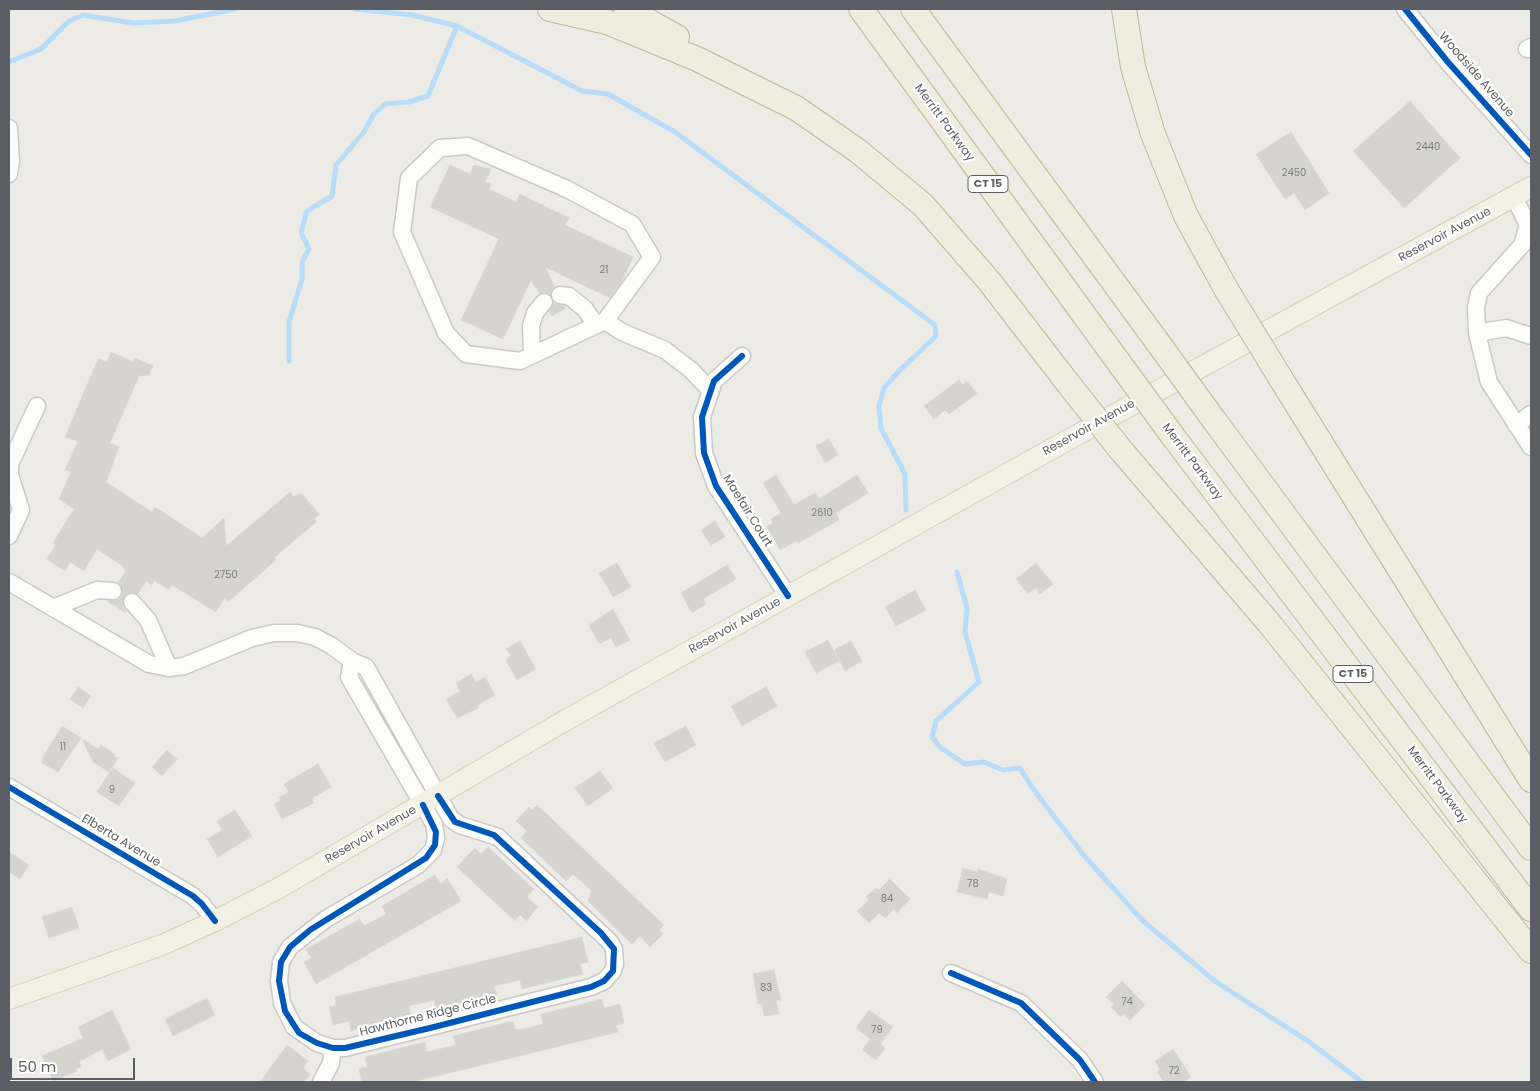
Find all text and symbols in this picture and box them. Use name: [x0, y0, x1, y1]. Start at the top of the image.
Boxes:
street label: Woodside Avenue: [1435, 29, 1517, 121]
street label: Merritt Parkway: [911, 82, 977, 164]
house number: 2440: [1416, 141, 1440, 153]
house number: 2450: [1282, 167, 1306, 179]
road number: CT 15: [968, 175, 1008, 192]
street label: Reservoir Avenue: [1396, 204, 1494, 266]
house number: 21: [600, 264, 608, 276]
street label: Reservoir Avenue: [1040, 397, 1138, 459]
street label: Merritt Parkway: [1159, 421, 1225, 503]
street label: Maefair Court: [719, 472, 775, 550]
house number: 2610: [811, 507, 833, 519]
house number: 2750: [214, 569, 238, 581]
street label: Reservoir Avenue: [686, 595, 784, 657]
road number: CT 15: [1333, 666, 1373, 682]
house number: 11: [60, 741, 66, 753]
street label: Merritt Parkway: [1404, 744, 1470, 826]
house number: 9: [109, 784, 115, 796]
street label: Reservoir Avenue: [323, 803, 419, 867]
street label: Elberta Avenue: [79, 812, 163, 870]
house number: 78: [967, 878, 979, 890]
house number: 84: [881, 893, 893, 905]
house number: 83: [760, 982, 772, 994]
street label: Hawthorne Ridge Circle: [358, 992, 498, 1040]
house number: 74: [1121, 996, 1133, 1008]
house number: 79: [871, 1024, 883, 1036]
scale bar: [12, 1048, 138, 1080]
text: 50 m: [18, 1056, 56, 1077]
house number: 72: [1168, 1065, 1180, 1077]

